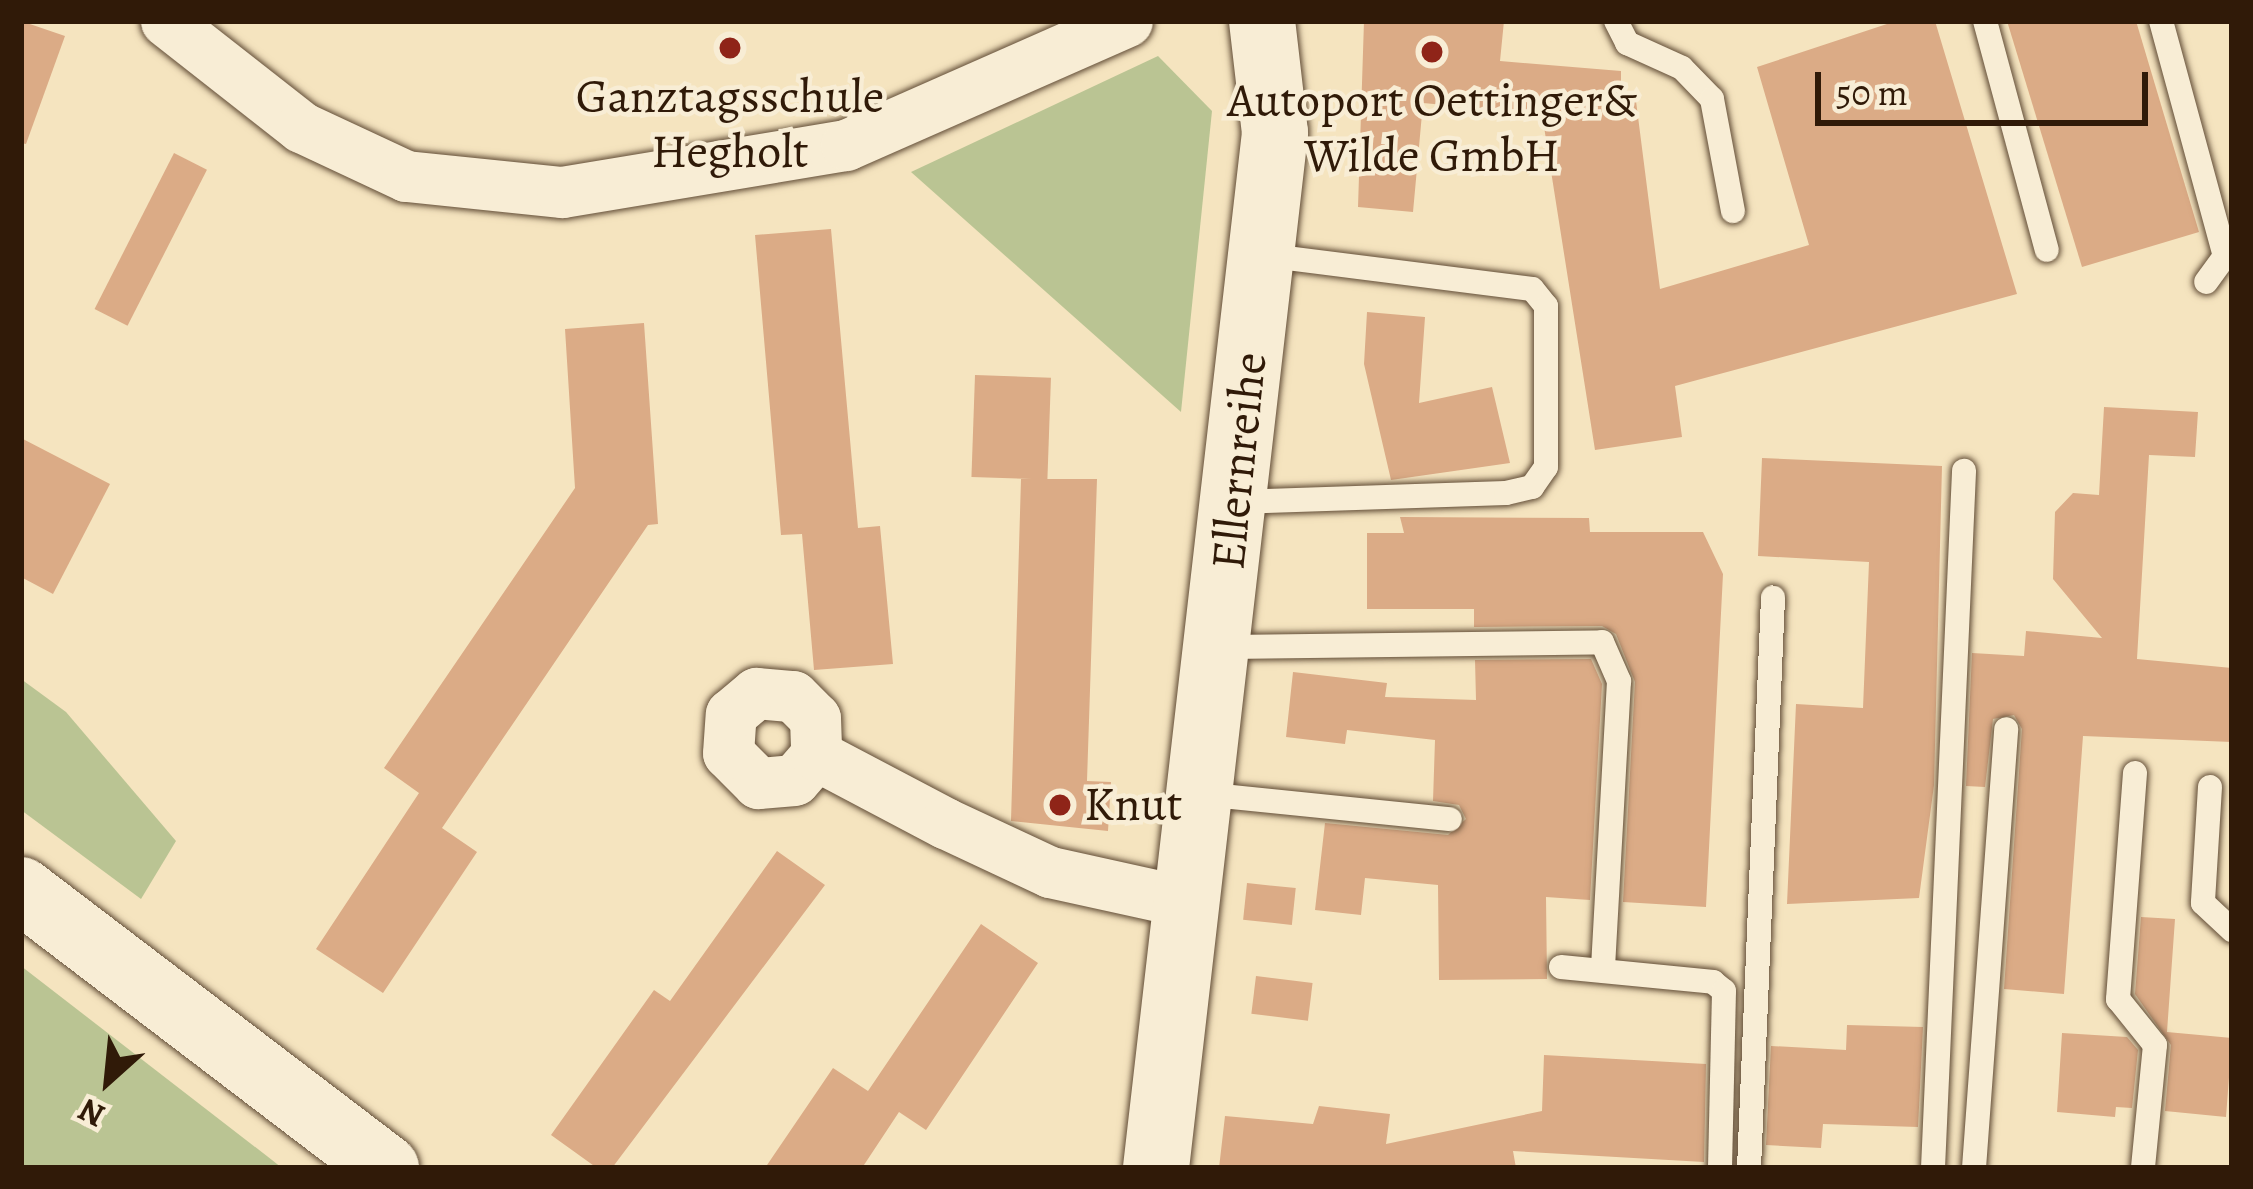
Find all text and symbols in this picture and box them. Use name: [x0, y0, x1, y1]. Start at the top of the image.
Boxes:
marker: Ganztagsschule Hegholt: [717, 35, 743, 61]
marker: Autoport Oettinger& Wilde GmbH: [1419, 39, 1445, 65]
scale bar: [1821, 48, 2154, 122]
place label: Ganztagsschule Hegholt: [576, 67, 884, 180]
text: 50 m: [1836, 68, 1908, 117]
place label: Autoport Oettinger& Wilde GmbH: [1227, 71, 1637, 184]
street label: Ellernreihe: [1199, 350, 1279, 572]
place label: Knut: [1084, 776, 1182, 834]
marker: Knut: [1047, 792, 1073, 818]
north arrow: [48, 1021, 168, 1141]
text: N: [71, 1088, 112, 1139]

